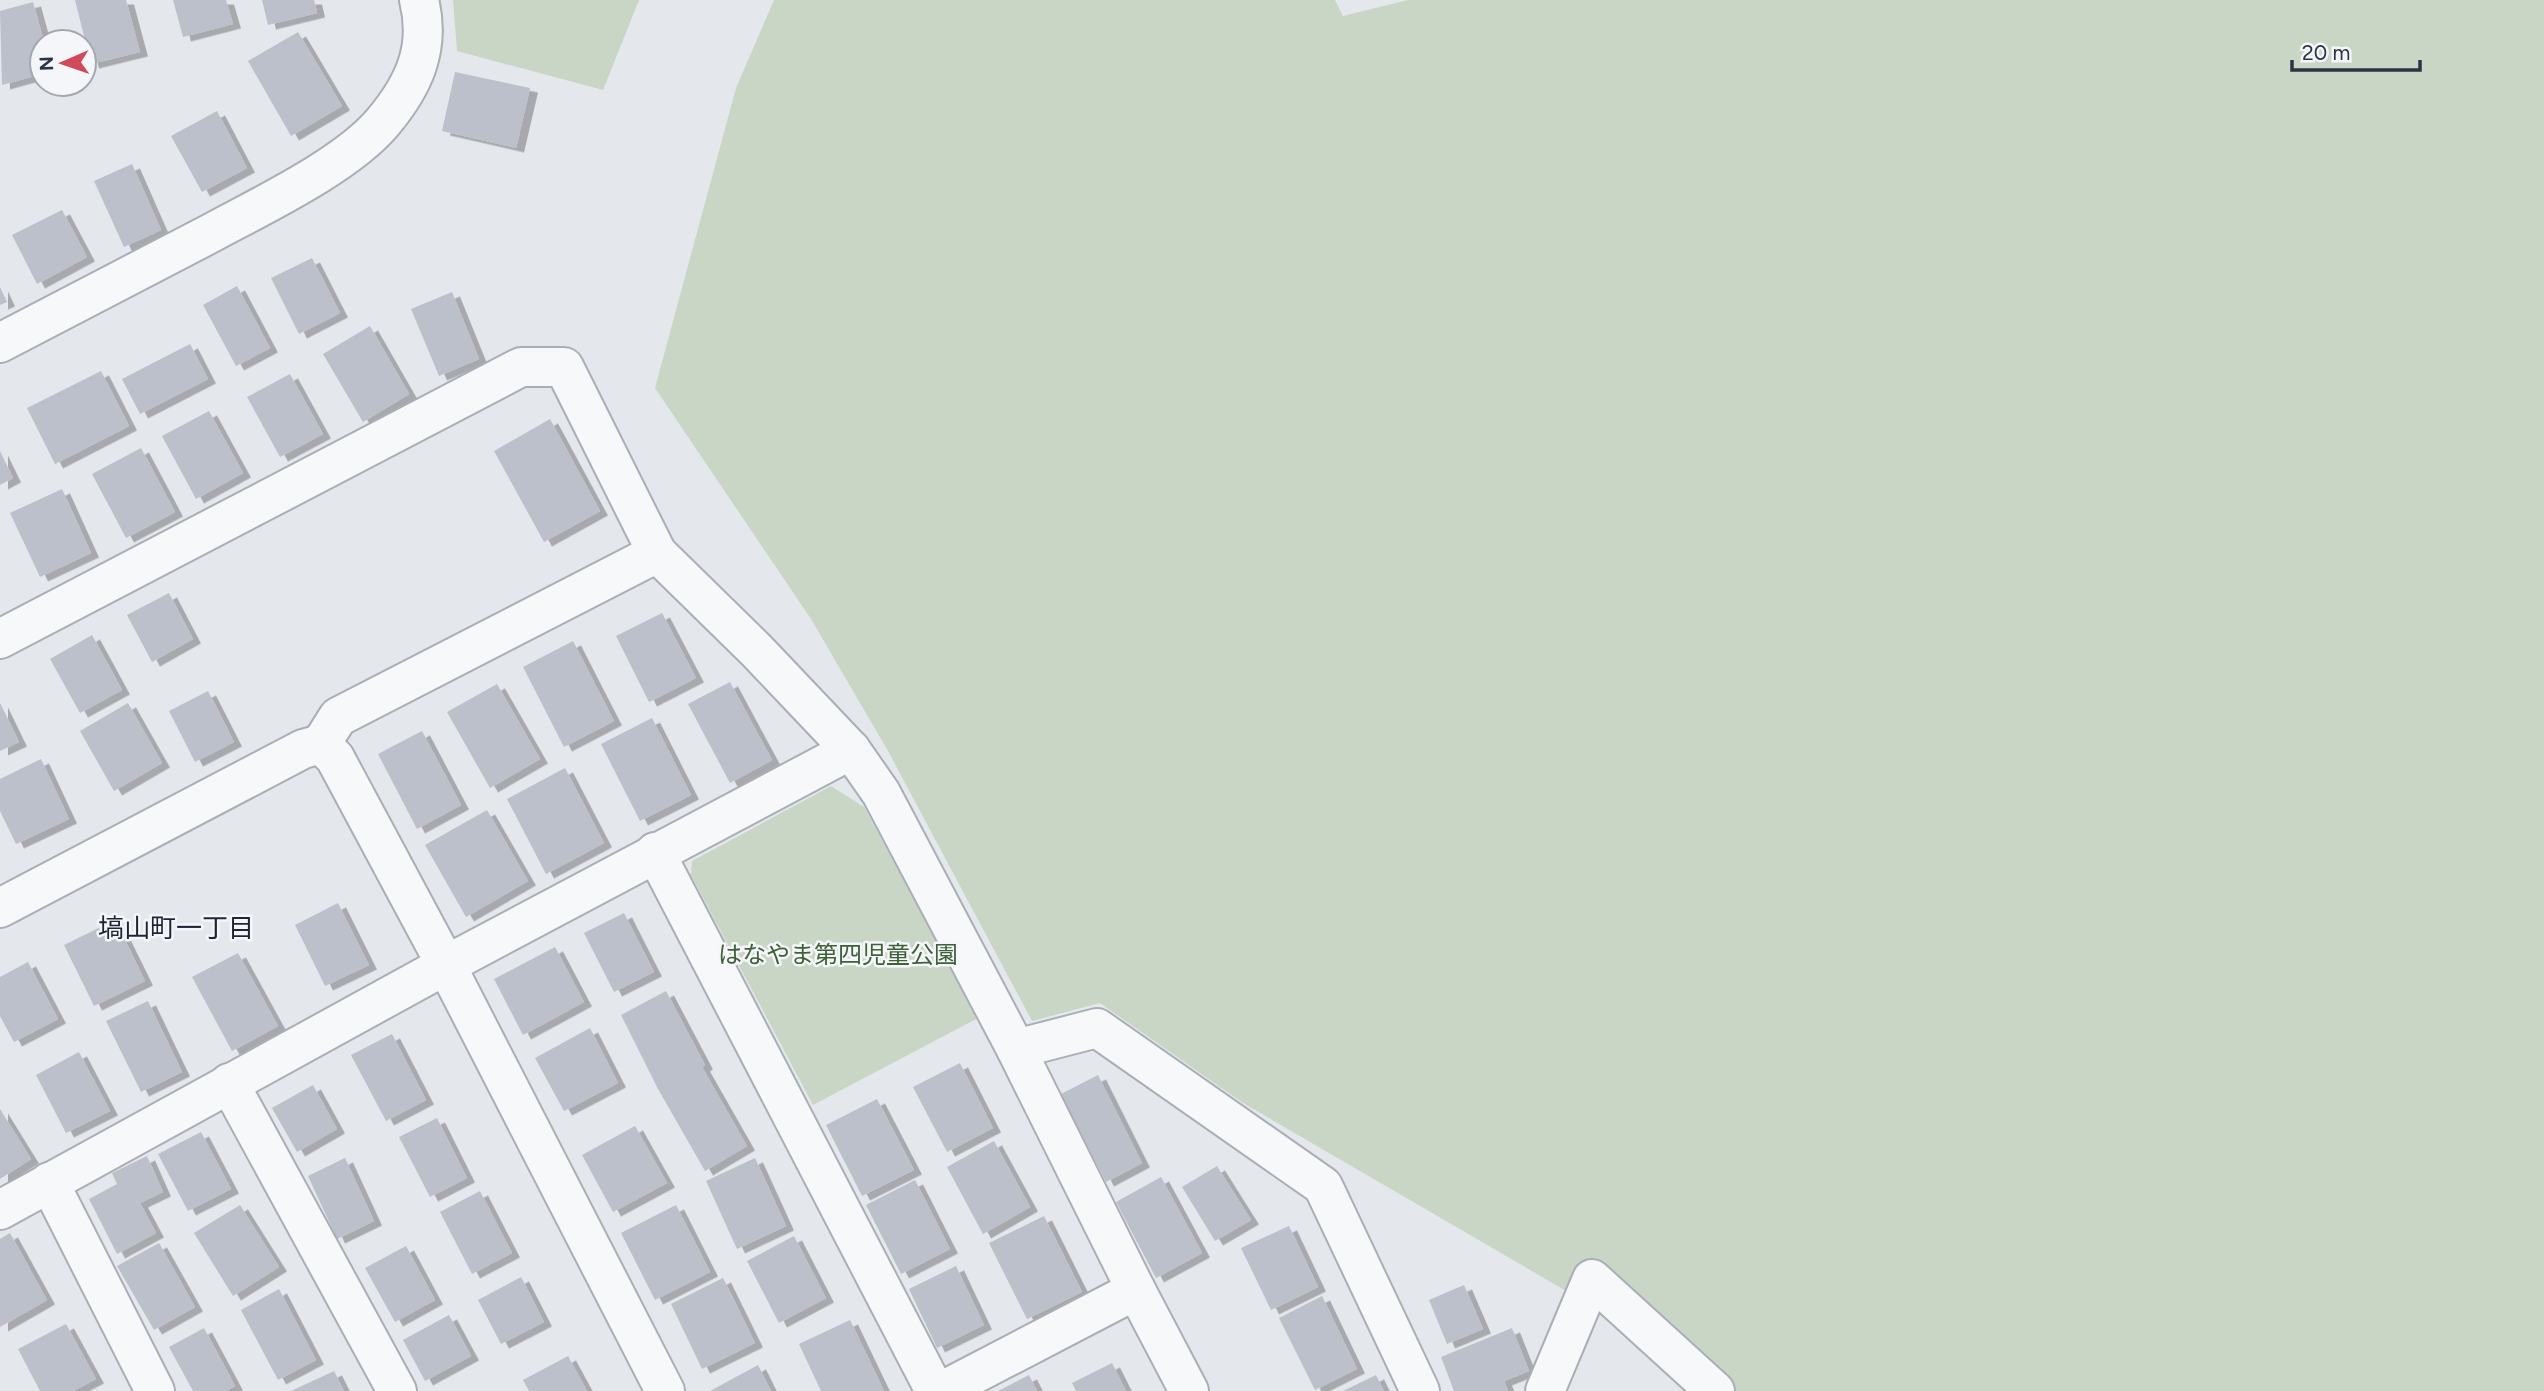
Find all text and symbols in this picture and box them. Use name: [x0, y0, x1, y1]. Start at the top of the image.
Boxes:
north arrow: [28, 28, 98, 98]
scale bar: [2292, 28, 2420, 72]
text: 20 m: [2302, 40, 2350, 65]
text: N: [35, 56, 58, 71]
district label: 塙山町一丁目: [98, 912, 254, 944]
park label: はなやま第四児童公園: [718, 940, 958, 969]

